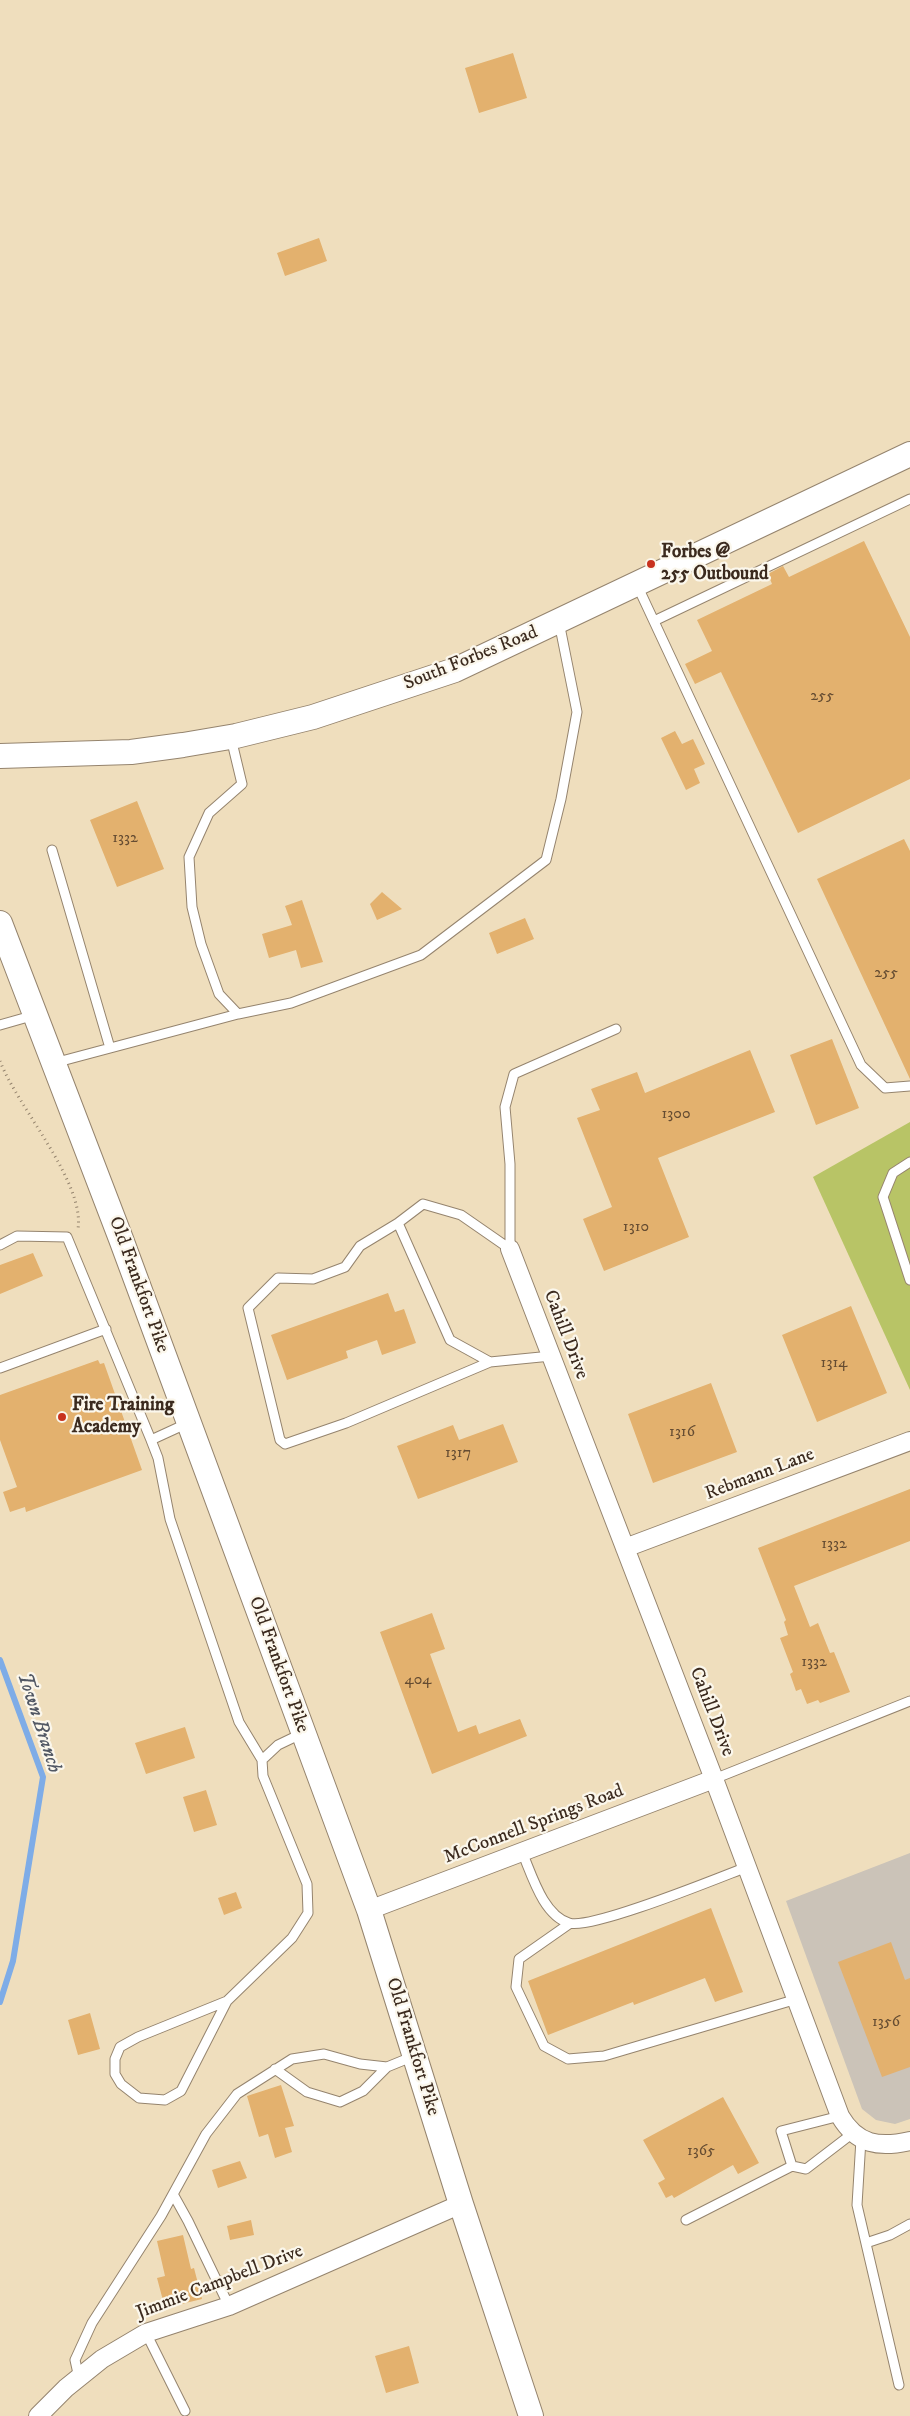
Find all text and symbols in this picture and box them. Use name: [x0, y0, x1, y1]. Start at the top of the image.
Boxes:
place label: Forbes @ 255 Outbound: [661, 542, 769, 586]
marker: Forbes @ 255 Outbound: [645, 558, 657, 570]
street label: South Forbes Road: [401, 622, 541, 696]
house number: 255: [810, 687, 834, 707]
house number: 1332: [112, 829, 138, 849]
house number: 255: [874, 964, 898, 984]
house number: 1300: [661, 1105, 691, 1125]
street label: Old Frankfort Pike: [103, 1214, 173, 1356]
house number: 1310: [623, 1218, 649, 1238]
street label: Cahill Drive: [538, 1287, 592, 1383]
house number: 1314: [821, 1354, 847, 1374]
place label: Fire Training Academy: [72, 1395, 174, 1439]
marker: Fire Training Academy: [56, 1411, 68, 1423]
house number: 1316: [669, 1423, 695, 1443]
house number: 1317: [445, 1444, 471, 1464]
street label: Rebmann Lane: [702, 1444, 818, 1506]
house number: 1332: [821, 1535, 847, 1555]
street label: Old Frankfort Pike: [243, 1594, 313, 1736]
house number: 1332: [801, 1653, 827, 1673]
street label: Cahill Drive: [684, 1664, 738, 1760]
water label: Town Branch: [10, 1670, 66, 1776]
house number: 404: [405, 1671, 431, 1691]
street label: McConnell Springs Road: [441, 1780, 627, 1870]
street label: Old Frankfort Pike: [380, 1975, 444, 2119]
house number: 1356: [872, 2013, 900, 2033]
house number: 1365: [687, 2142, 715, 2162]
street label: Jimmie Campbell Drive: [134, 2241, 306, 2325]

